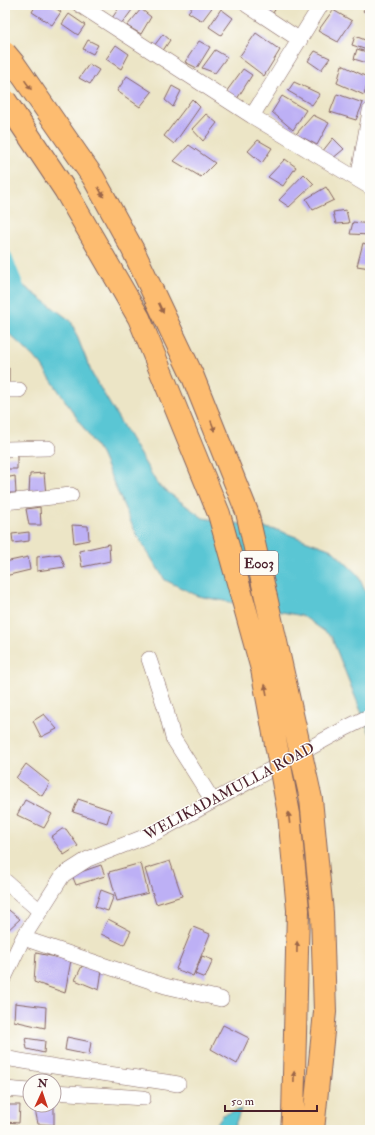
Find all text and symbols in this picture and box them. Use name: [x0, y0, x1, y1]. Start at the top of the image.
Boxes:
one-way arrow: [24, 79, 32, 90]
one-way arrow: [98, 186, 105, 198]
one-way arrow: [158, 302, 164, 313]
one-way arrow: [211, 421, 217, 433]
road number: E003: [240, 551, 278, 575]
one-way arrow: [263, 684, 269, 696]
street label: WELIKADAMULLA ROAD: [140, 738, 318, 845]
one-way arrow: [286, 812, 292, 824]
one-way arrow: [294, 940, 300, 953]
one-way arrow: [291, 1070, 297, 1083]
north arrow: [22, 1073, 62, 1113]
text: N: [36, 1077, 49, 1090]
scale bar: [225, 1087, 317, 1113]
text: 50 m: [231, 1094, 255, 1109]

